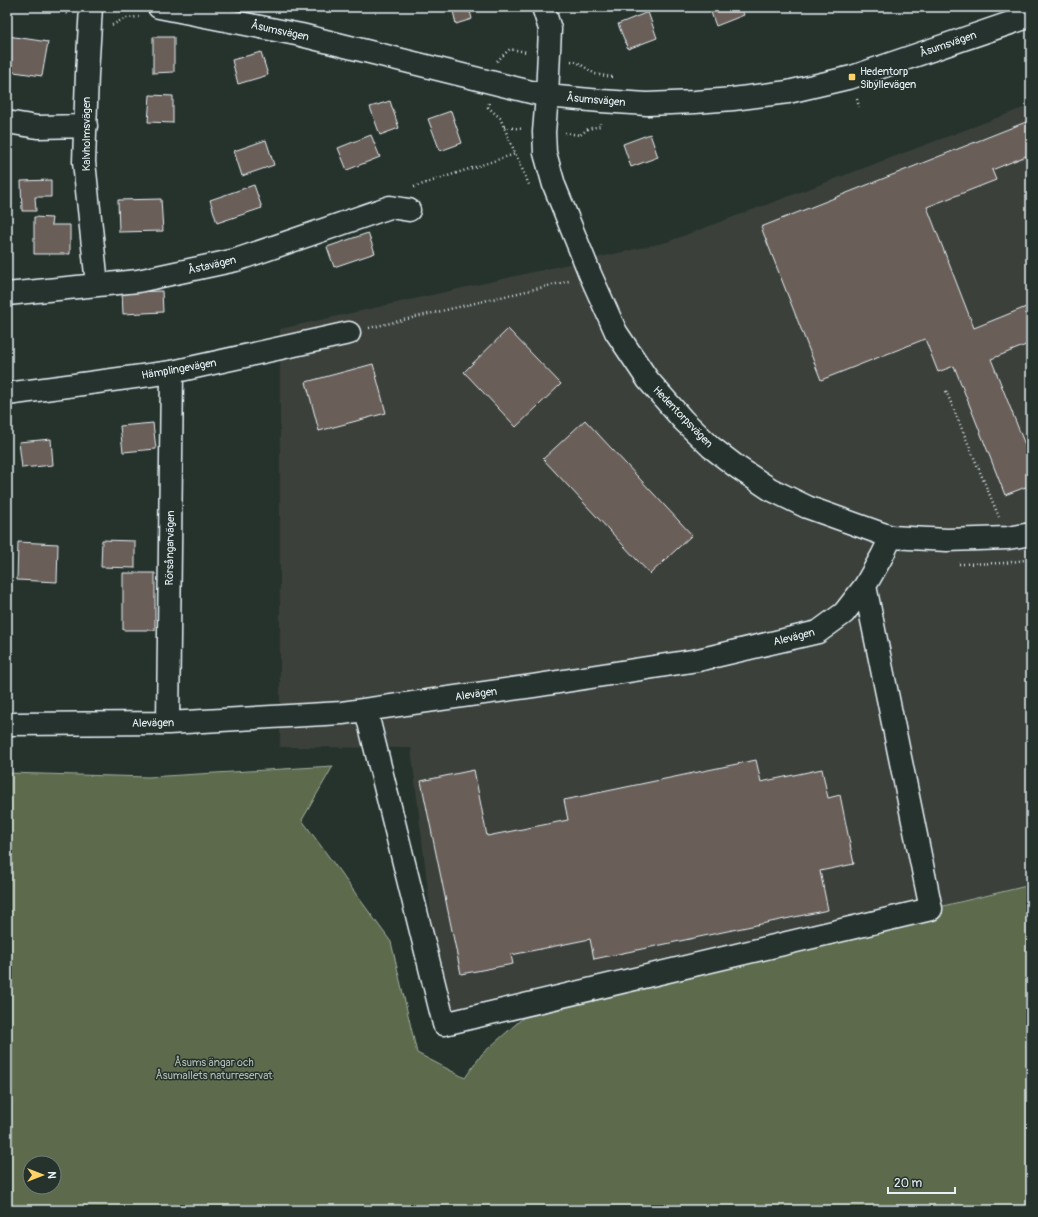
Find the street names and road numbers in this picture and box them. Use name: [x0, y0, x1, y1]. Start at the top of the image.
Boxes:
street label: Åsumsvägen: [250, 18, 310, 43]
street label: Åsumsvägen: [918, 27, 978, 60]
street label: Åsumsvägen: [566, 90, 626, 109]
street label: Kalvholmsvägen: [80, 97, 93, 171]
street label: Åstavägen: [186, 252, 237, 277]
street label: Hämplingevägen: [140, 356, 218, 382]
street label: Hedentorpsvägen: [650, 384, 716, 450]
street label: Rörsångarvägen: [163, 510, 177, 586]
street label: Alevägen: [772, 626, 816, 648]
street label: Alevägen: [454, 685, 498, 703]
street label: Alevägen: [132, 716, 174, 730]

